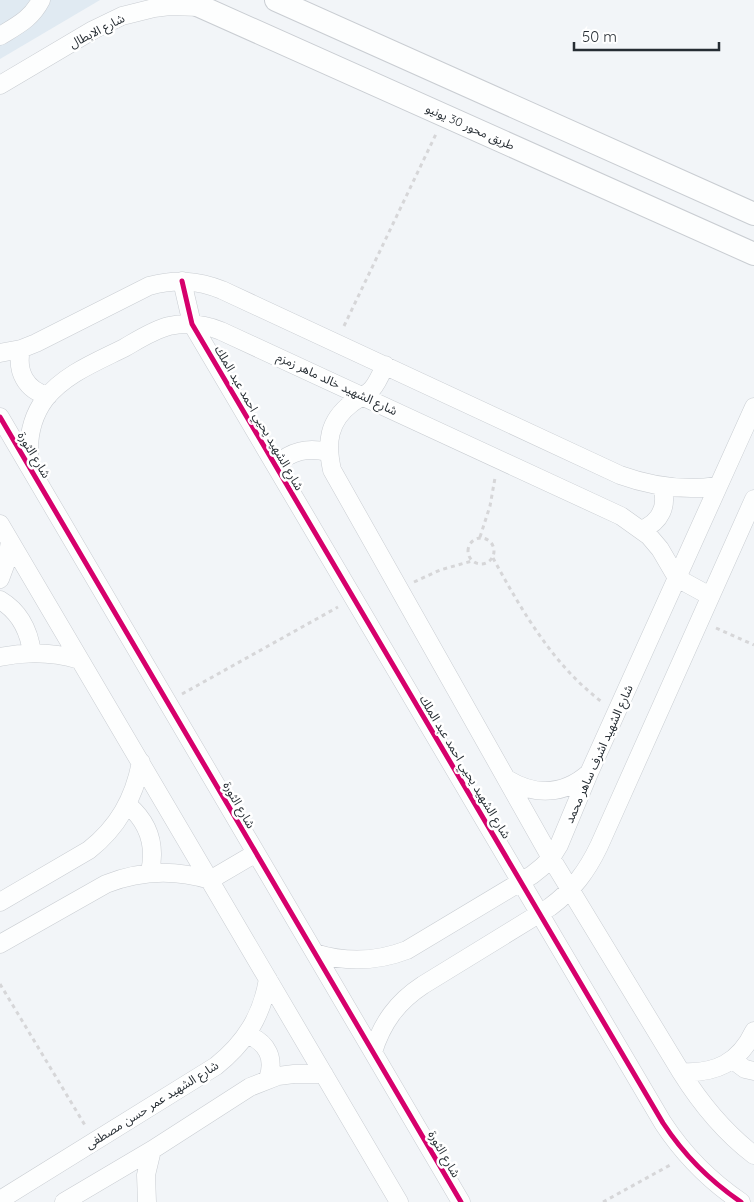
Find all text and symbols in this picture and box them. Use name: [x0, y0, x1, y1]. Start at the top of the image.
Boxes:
street label: شارع الابطال: [67, 10, 128, 53]
scale bar: [574, 20, 719, 52]
text: 50 m: [582, 27, 617, 46]
street label: طريق محور 30 يونيو: [423, 100, 517, 154]
street label: شارع الشهيد يحيي احمد عبد الملك: [209, 343, 307, 494]
street label: شارع الشهيد خالد ماهر زمزم: [274, 349, 400, 420]
street label: شارع الثورة: [13, 429, 54, 482]
street label: شارع الشهيد اشرف ساهر محمد: [561, 682, 638, 826]
street label: شارع الشهيد يحيي احمد عبد الملك: [414, 692, 514, 843]
street label: شارع الثورة: [218, 779, 259, 832]
street label: شارع الشهيد عمر حسن مصطفى: [82, 1057, 222, 1154]
street label: شارع الثورة: [423, 1128, 464, 1181]

